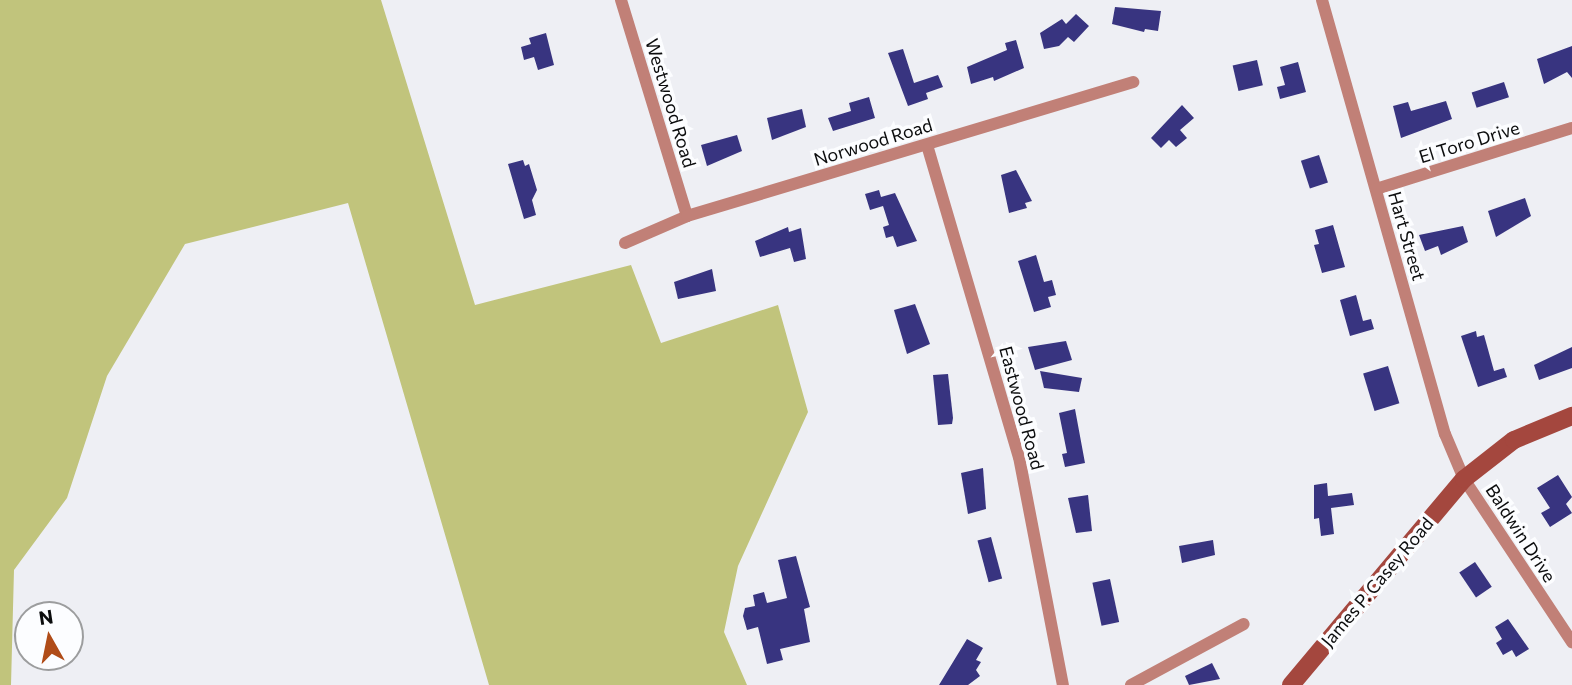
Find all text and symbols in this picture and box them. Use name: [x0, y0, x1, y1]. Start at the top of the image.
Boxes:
street label: Westwood Road: [641, 36, 701, 170]
street label: Norwood Road: [811, 114, 935, 170]
street label: El Toro Drive: [1416, 116, 1522, 168]
street label: Hart Street: [1384, 189, 1430, 283]
street label: Eastwood Road: [995, 344, 1049, 472]
street label: Baldwin Drive: [1481, 480, 1561, 586]
street label: James P. Casey Road: [1316, 513, 1438, 651]
north arrow: [14, 601, 84, 671]
text: N: [37, 604, 55, 629]

